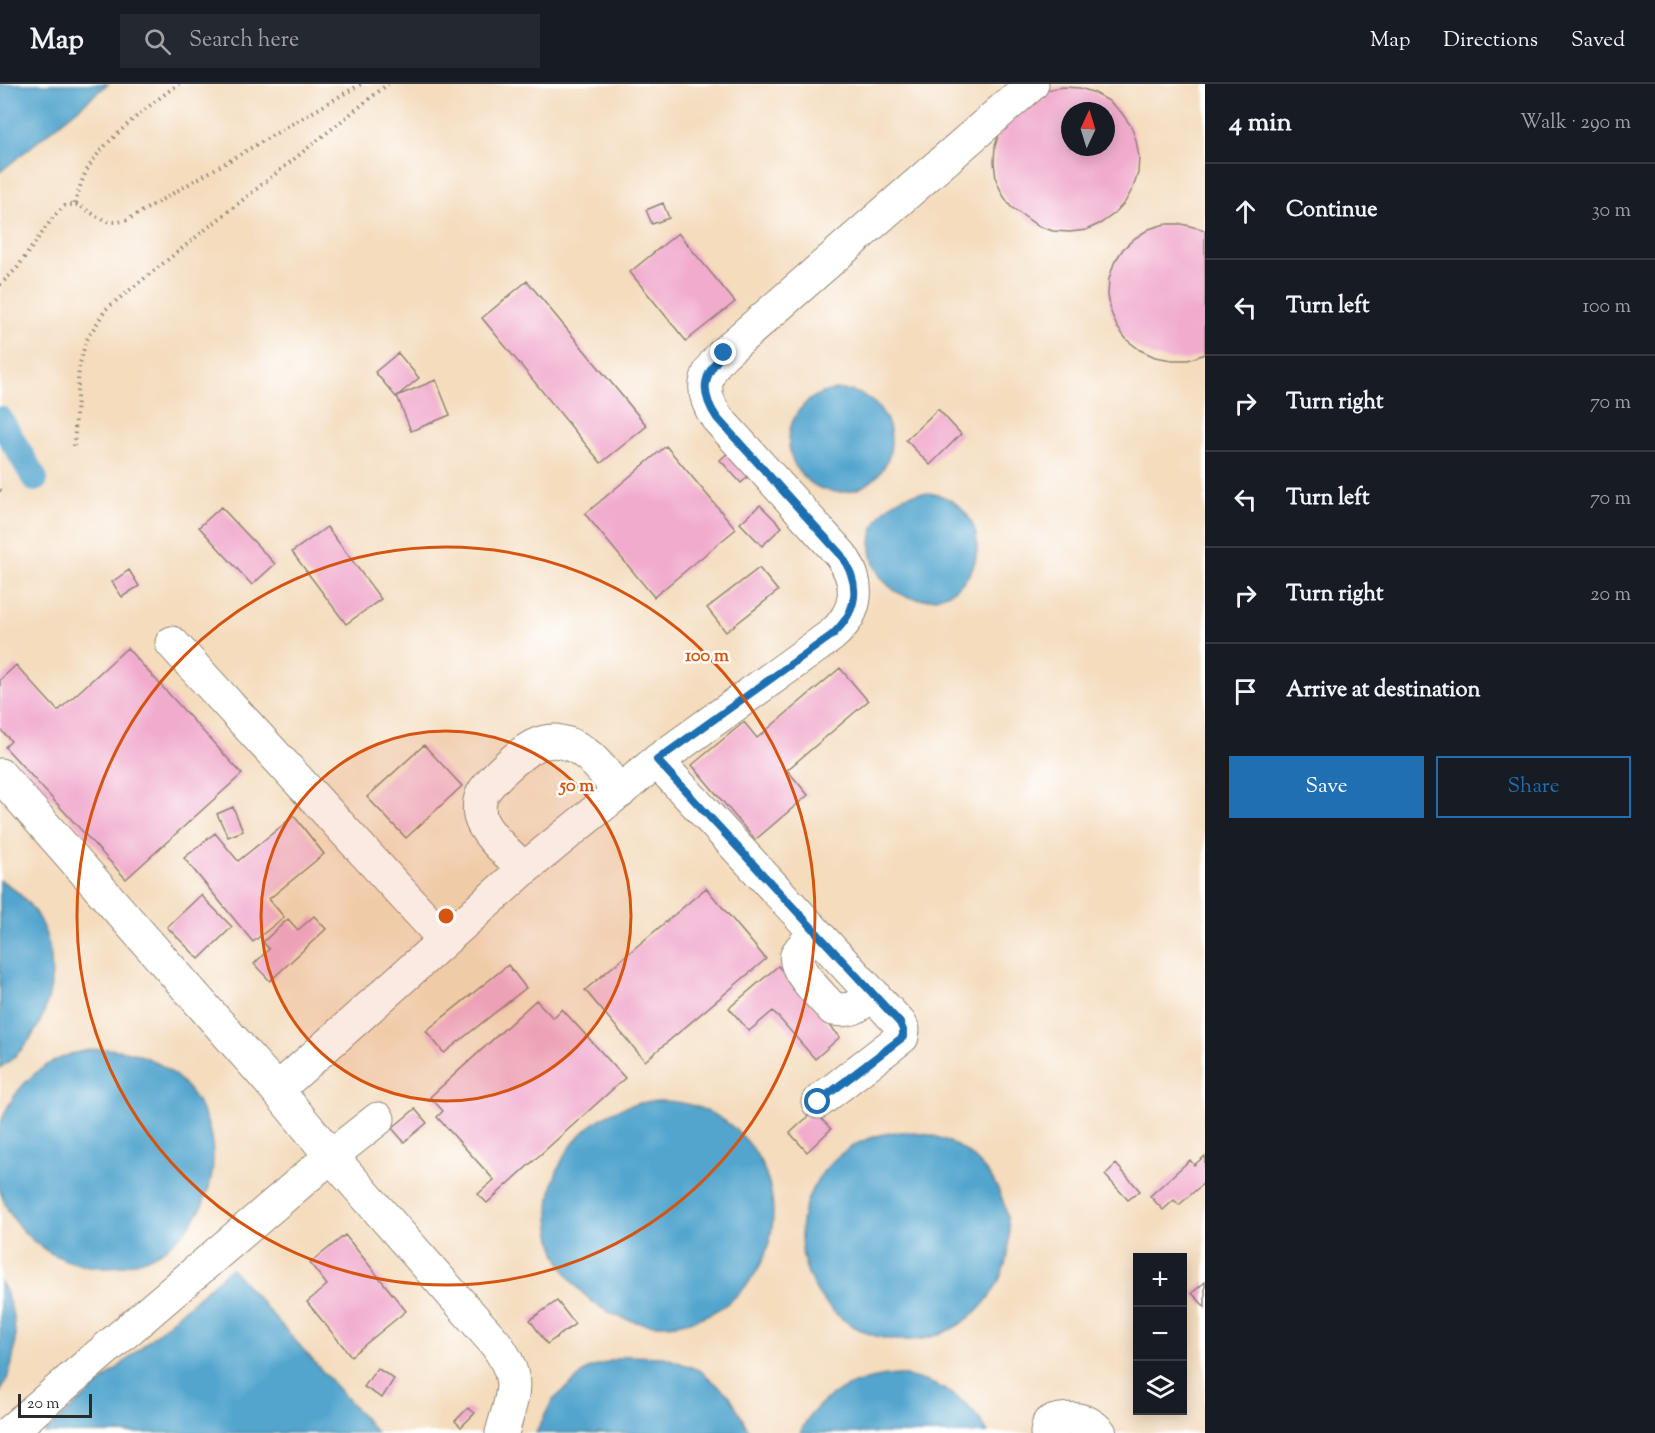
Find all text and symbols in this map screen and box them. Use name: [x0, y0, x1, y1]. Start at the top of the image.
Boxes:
search box: [120, 14, 540, 68]
text: Map: [30, 21, 84, 61]
icon: search: [141, 25, 174, 58]
text: Search here: [189, 25, 299, 57]
text: Map: [1370, 26, 1410, 56]
text: Directions: [1443, 26, 1538, 56]
text: Saved: [1571, 26, 1625, 56]
north arrow: [1061, 102, 1115, 156]
text: 4 min: [1229, 105, 1292, 142]
text: Walk · 290 m: [1520, 109, 1631, 138]
icon: ahead: [1229, 195, 1262, 228]
text: Continue: [1286, 195, 1377, 227]
text: 30 m: [1592, 197, 1631, 226]
icon: left: [1229, 291, 1262, 324]
text: Turn left: [1286, 291, 1369, 323]
text: 100 m: [1582, 293, 1631, 322]
route end: [710, 339, 736, 365]
icon: right: [1229, 387, 1262, 420]
text: Turn right: [1286, 387, 1383, 419]
text: 70 m: [1590, 389, 1631, 418]
icon: left: [1229, 483, 1262, 516]
text: Turn left: [1286, 483, 1369, 515]
text: 70 m: [1590, 485, 1631, 514]
icon: right: [1229, 579, 1262, 612]
text: Turn right: [1286, 579, 1383, 611]
text: 20 m: [1590, 581, 1631, 610]
text: 100 m: [685, 644, 729, 670]
icon: arrive: [1229, 675, 1262, 708]
text: Arrive at destination: [1286, 675, 1481, 707]
button: Save: [1229, 756, 1424, 818]
button: Share: [1436, 756, 1631, 818]
text: 50 m: [558, 774, 594, 800]
centre of rings: [436, 906, 456, 926]
route start: [804, 1088, 830, 1114]
map controls: [1133, 1253, 1187, 1415]
button: +: [1133, 1253, 1187, 1307]
button: −: [1133, 1307, 1187, 1361]
button: layers: [1133, 1361, 1187, 1415]
scale bar: [18, 1391, 92, 1418]
text: 20 m: [27, 1393, 60, 1416]

